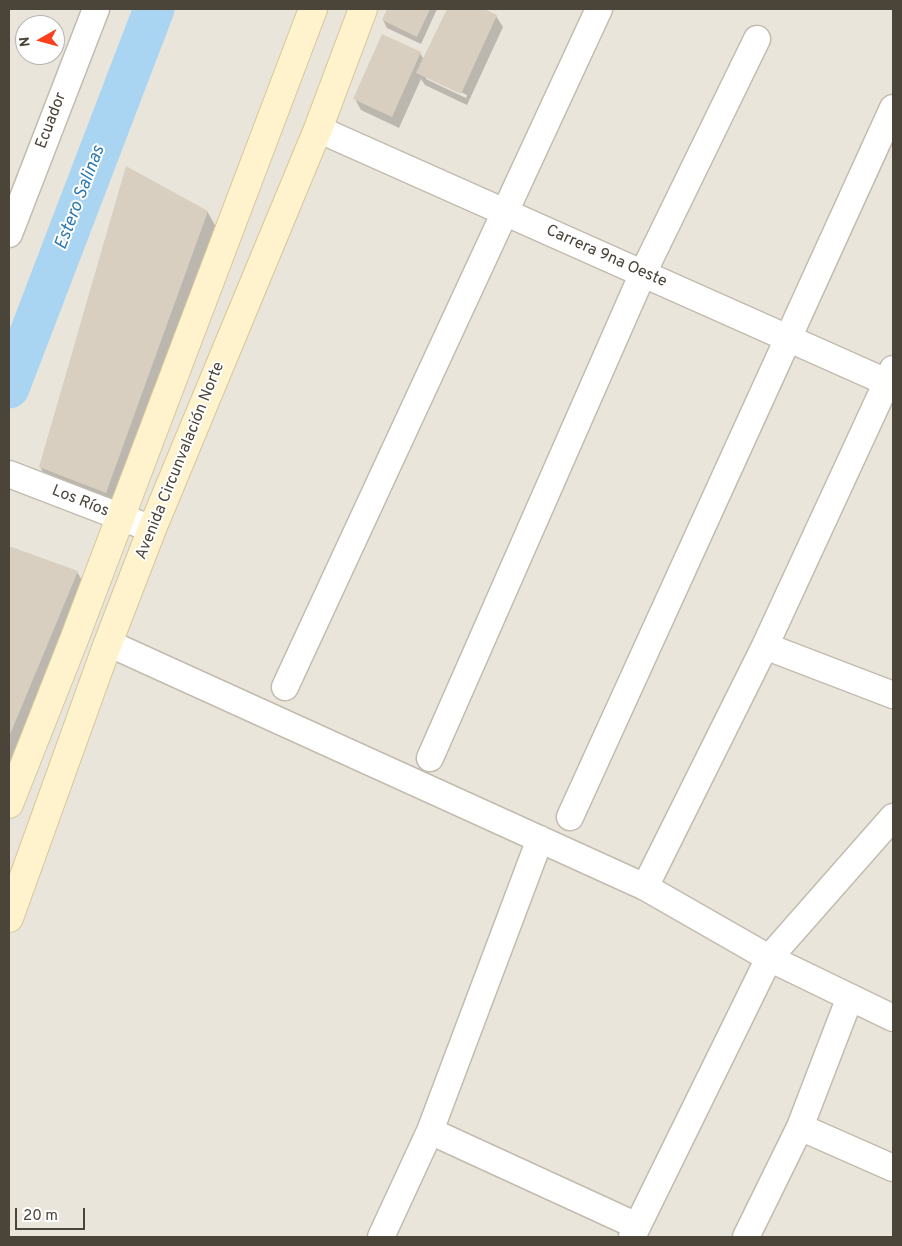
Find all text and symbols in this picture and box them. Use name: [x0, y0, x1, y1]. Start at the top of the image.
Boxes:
north arrow: [15, 15, 65, 65]
text: N: [17, 36, 35, 48]
street label: Ecuador: [33, 90, 71, 152]
water label: Estero Salinas: [51, 143, 111, 253]
street label: Carrera 9na Oeste: [543, 222, 669, 292]
street label: Avenida Circunvalación Norte: [132, 359, 230, 563]
street label: Los Ríos: [49, 482, 111, 522]
scale bar: [18, 1198, 88, 1230]
text: 20 m: [23, 1207, 58, 1226]

